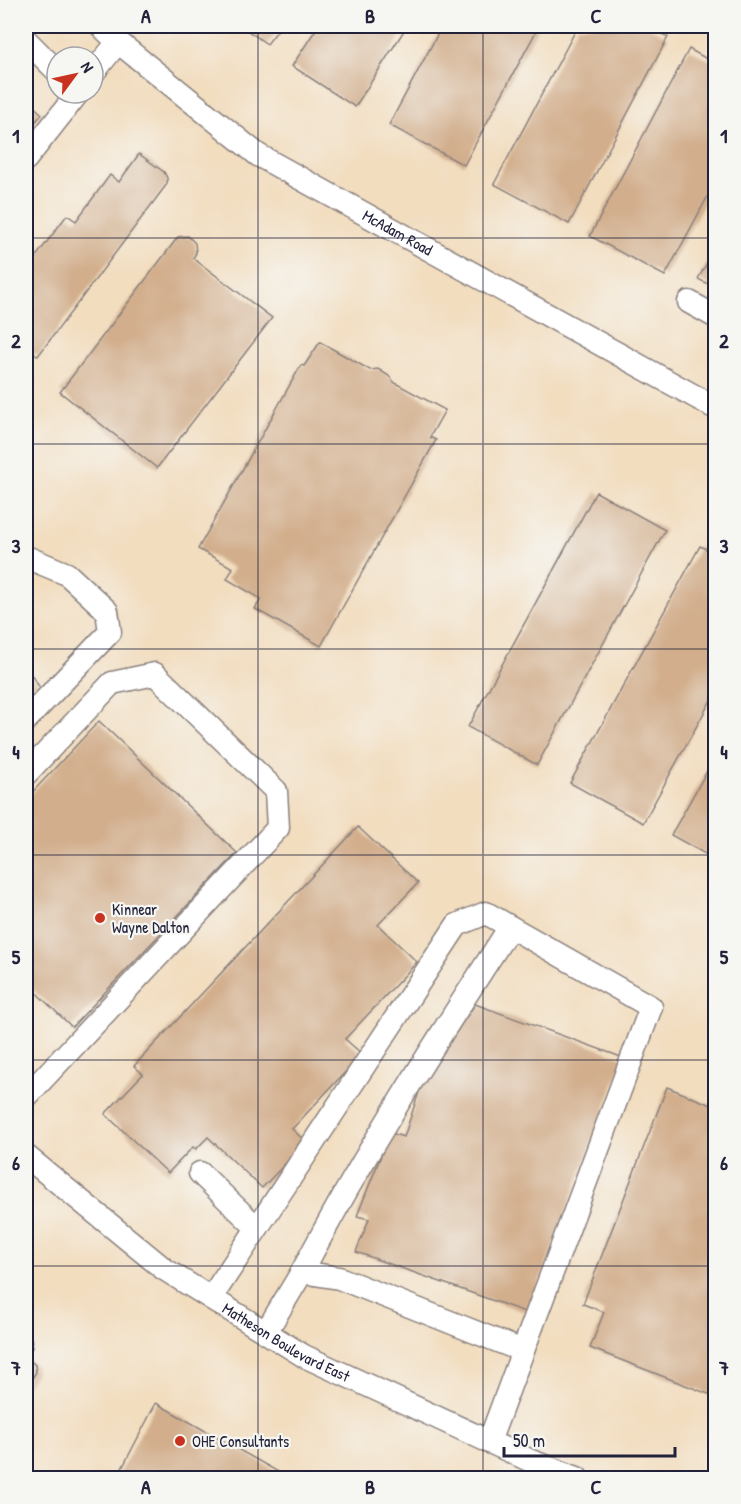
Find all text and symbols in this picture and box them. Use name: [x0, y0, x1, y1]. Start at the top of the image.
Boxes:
text: A: [141, 2, 151, 29]
text: B: [365, 2, 375, 29]
text: C: [591, 2, 602, 29]
north arrow: [45, 45, 105, 105]
text: N: [76, 57, 99, 77]
text: 1: [12, 122, 20, 149]
text: 1: [720, 122, 728, 149]
street label: McAdam Road: [359, 204, 437, 260]
text: 2: [11, 327, 21, 354]
text: 2: [719, 327, 729, 354]
text: 3: [12, 532, 21, 559]
text: 3: [720, 532, 729, 559]
text: 4: [12, 738, 20, 765]
text: 4: [720, 738, 728, 765]
place label: Kinnear Wayne Dalton: [112, 898, 190, 938]
marker: Kinnear Wayne Dalton: [93, 911, 107, 925]
text: 5: [12, 943, 21, 970]
text: 5: [720, 943, 729, 970]
text: 6: [12, 1149, 20, 1176]
text: 6: [720, 1149, 728, 1176]
street label: Matheson Boulevard East: [218, 1297, 354, 1387]
text: 7: [10, 1354, 21, 1381]
text: 7: [718, 1354, 729, 1381]
scale bar: [504, 1420, 675, 1458]
text: 50 m: [513, 1428, 545, 1453]
place label: OHE Consultants: [192, 1430, 289, 1452]
marker: OHE Consultants: [173, 1434, 187, 1448]
text: A: [141, 1473, 151, 1500]
text: B: [365, 1473, 375, 1500]
text: C: [591, 1473, 602, 1500]

